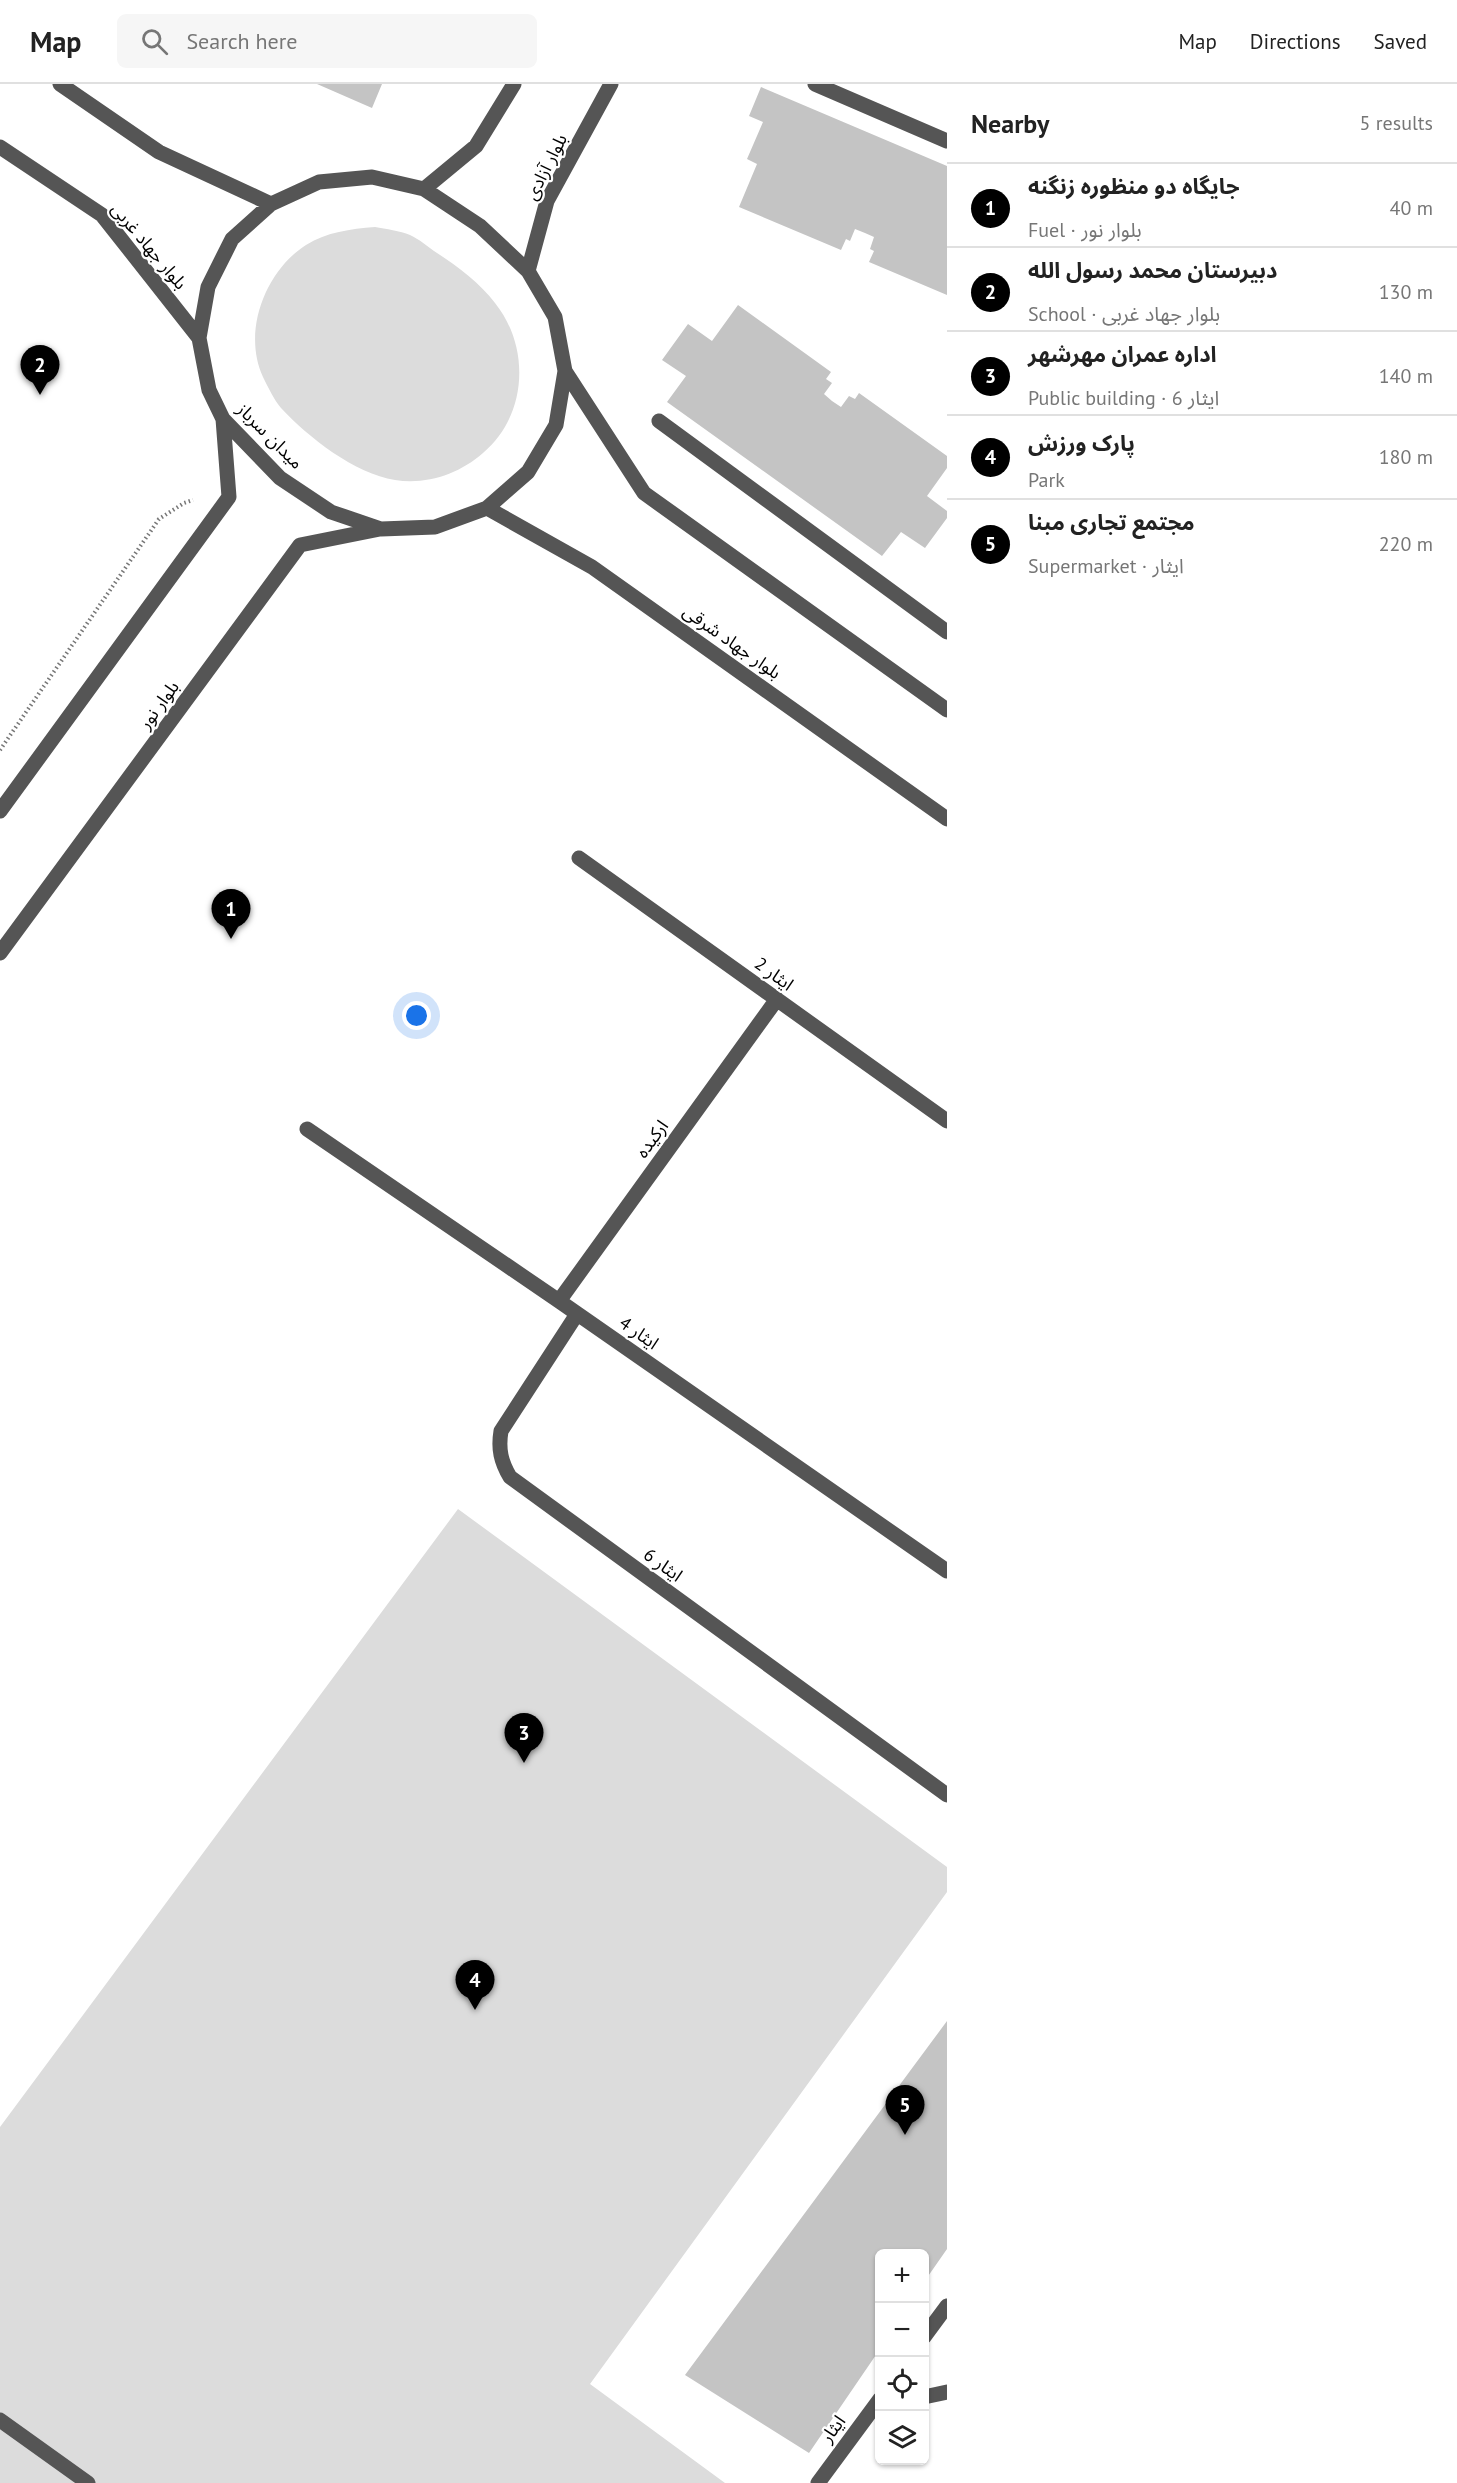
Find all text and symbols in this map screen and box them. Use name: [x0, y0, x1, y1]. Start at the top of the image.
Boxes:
search box: [117, 14, 537, 68]
text: Map: [30, 23, 81, 60]
icon: search: [138, 25, 171, 58]
text: Search here: [186, 27, 297, 55]
text: Map: [1178, 28, 1217, 55]
text: Directions: [1250, 28, 1341, 55]
text: Saved: [1374, 28, 1427, 55]
text: Nearby: [971, 107, 1049, 140]
text: 5 results: [1360, 110, 1433, 136]
street label: بلوار آزادی: [519, 130, 572, 204]
text: جایگاه دو منظوره زنگنه: [1028, 172, 1240, 200]
text: 1: [985, 195, 996, 221]
text: 40 m: [1390, 195, 1433, 221]
street label: بلوار جهاد غربی: [106, 197, 192, 294]
text: Fuel · بلوار نور: [1028, 217, 1142, 243]
text: دبیرستان محمد رسول الله: [1028, 256, 1277, 284]
text: 2: [985, 279, 996, 305]
text: 130 m: [1379, 279, 1433, 305]
text: School · بلوار جهاد غربی: [1028, 301, 1220, 327]
text: اداره عمران مهرشهر: [1028, 340, 1217, 368]
pin: 2: [20, 346, 60, 395]
text: 3: [985, 363, 996, 389]
text: 140 m: [1379, 363, 1433, 389]
text: Public building · ایثار 6: [1028, 385, 1219, 411]
street label: میدان سرباز: [232, 397, 308, 474]
text: پارک ورزش: [1028, 429, 1135, 457]
text: 4: [985, 444, 996, 470]
text: 180 m: [1379, 444, 1433, 470]
text: Park: [1028, 467, 1065, 493]
text: مجتمع تجاری مبنا: [1028, 508, 1195, 536]
text: 5: [985, 531, 996, 557]
text: 220 m: [1379, 531, 1433, 557]
text: Supermarket · ایثار: [1028, 553, 1184, 579]
street label: بلوار جهاد شرقی: [679, 599, 786, 684]
street label: بلوار نور: [133, 676, 184, 734]
pin: 1: [212, 890, 250, 939]
street label: ایثار 2: [750, 952, 798, 995]
your location: [402, 1001, 431, 1030]
street label: ارکیده: [630, 1115, 673, 1162]
street label: ایثار 4: [615, 1311, 663, 1354]
street label: ایثار 6: [639, 1543, 687, 1586]
pin: 3: [504, 1714, 544, 1763]
pin: 4: [456, 1960, 494, 2010]
pin: 5: [886, 2086, 924, 2135]
map controls: [875, 2249, 929, 2465]
button: +: [875, 2249, 929, 2303]
button: −: [875, 2303, 929, 2357]
button: locate: [875, 2357, 929, 2411]
street label: ایثار: [814, 2411, 850, 2448]
button: layers: [875, 2411, 929, 2465]

